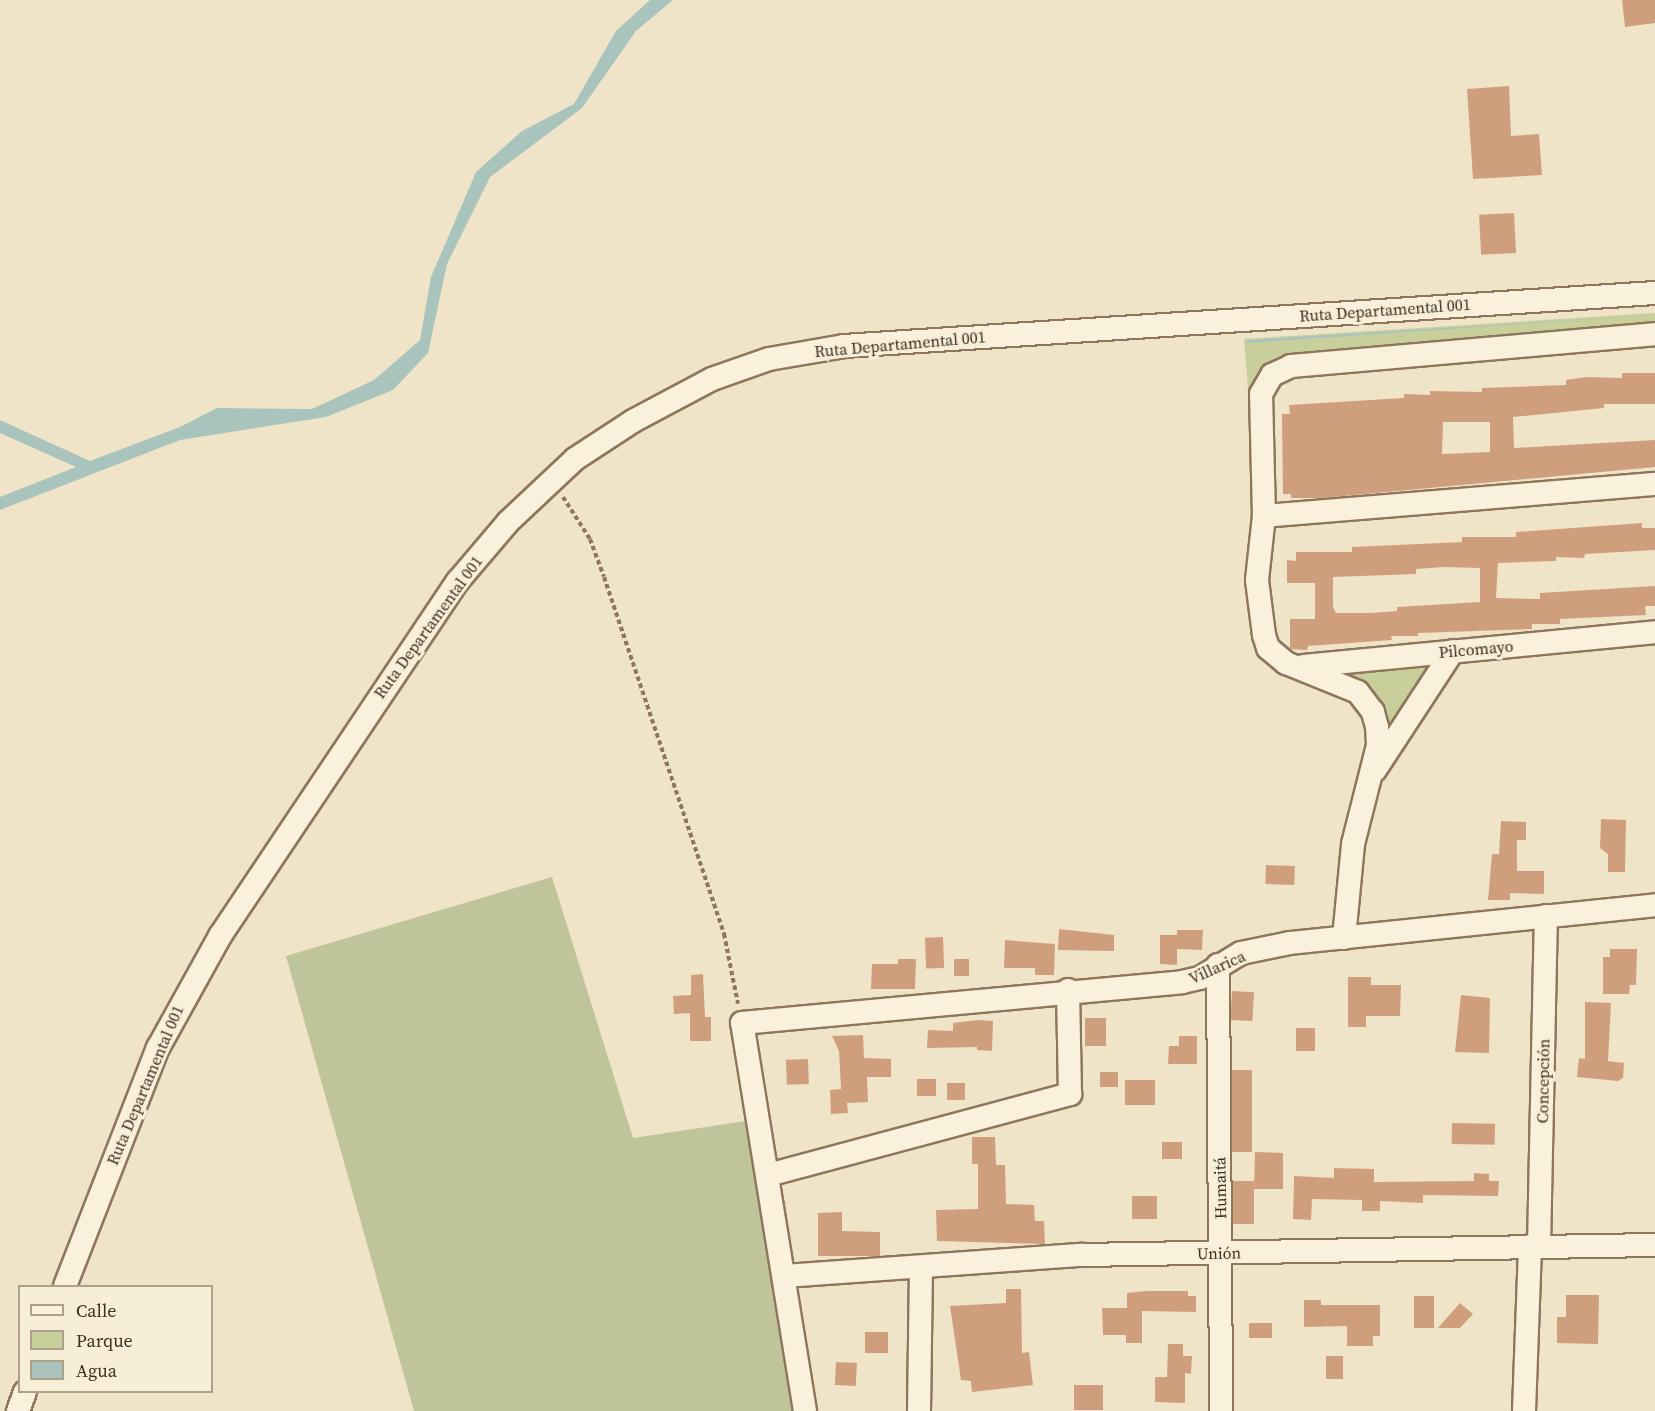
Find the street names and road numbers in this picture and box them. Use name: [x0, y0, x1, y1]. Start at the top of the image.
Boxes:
street label: Ruta Departamental 001: [1299, 294, 1471, 326]
street label: Ruta Departamental 001: [814, 327, 986, 361]
street label: Ruta Departamental 001: [370, 552, 486, 702]
street label: Pilcomayo: [1438, 636, 1514, 662]
street label: Villarica: [1186, 946, 1248, 988]
street label: Ruta Departamental 001: [103, 1002, 187, 1168]
street label: Concepción: [1533, 1038, 1553, 1124]
street label: Humaitá: [1210, 1157, 1230, 1219]
street label: Unión: [1197, 1243, 1241, 1263]

